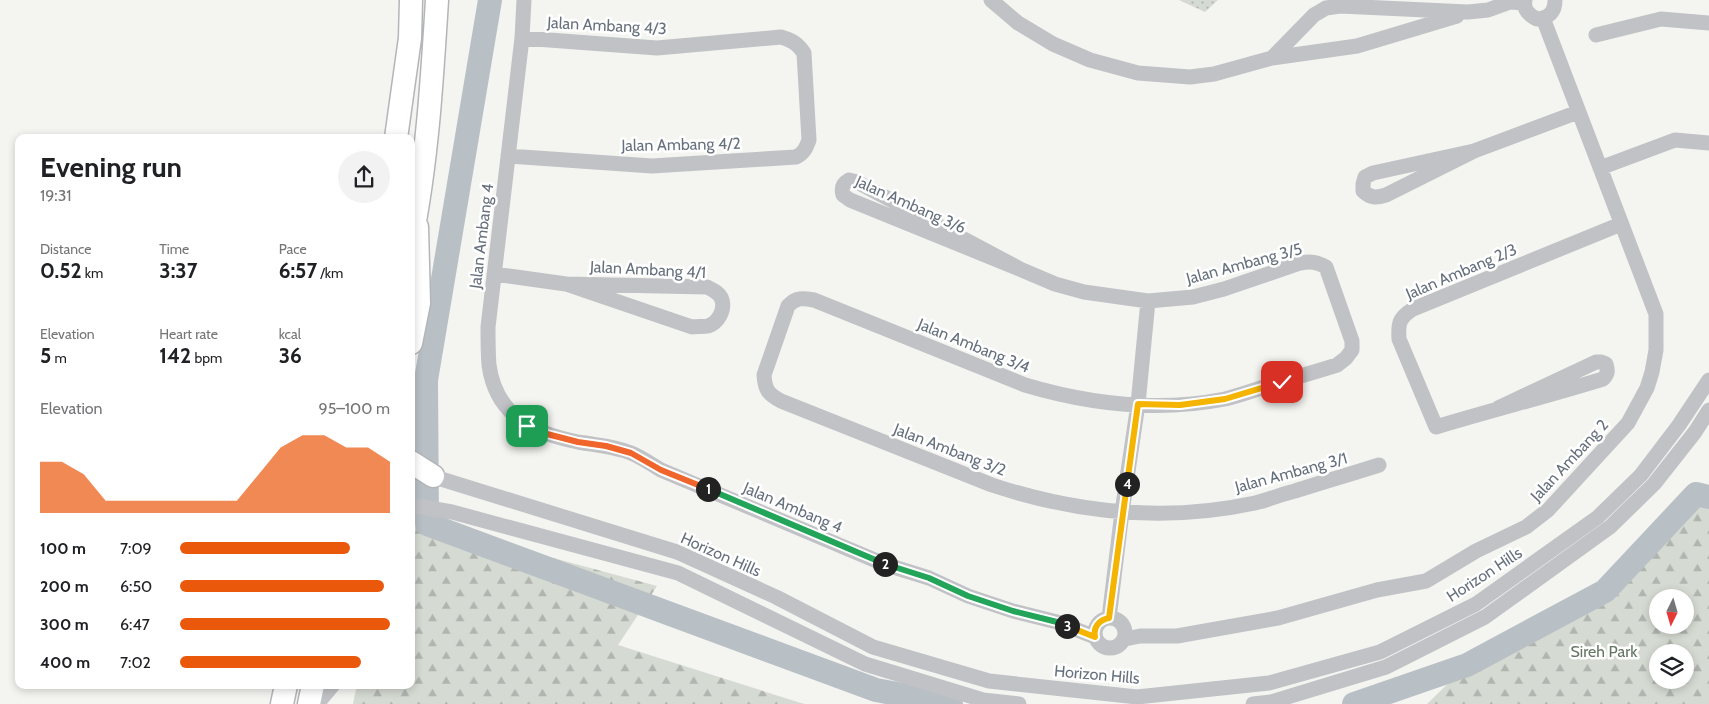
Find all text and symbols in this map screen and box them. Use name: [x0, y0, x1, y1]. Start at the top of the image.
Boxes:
street label: Jalan Ambang 4/3: [546, 13, 667, 38]
street label: Jalan Ambang 4/2: [620, 134, 741, 155]
text: Evening run: [40, 150, 182, 184]
button: share: [338, 151, 390, 203]
street label: Jalan Ambang 3/6: [852, 171, 969, 237]
street label: Jalan Ambang 4: [465, 182, 497, 291]
text: 19:31: [40, 186, 72, 205]
street label: Jalan Ambang 3/5: [1183, 239, 1304, 288]
text: Distance: [40, 240, 92, 258]
text: Time: [159, 240, 189, 258]
text: Pace: [279, 240, 307, 258]
street label: Jalan Ambang 2/3: [1402, 240, 1520, 304]
street label: Jalan Ambang 4/1: [588, 257, 706, 282]
text: 0.52: [40, 258, 82, 283]
text: 3:37: [159, 258, 197, 283]
text: 6:57: [279, 258, 317, 283]
text: km: [82, 264, 103, 282]
text: /km: [317, 264, 343, 282]
street label: Jalan Ambang 3/4: [914, 314, 1033, 377]
text: Elevation: [40, 325, 95, 343]
text: Heart rate: [159, 325, 218, 343]
text: kcal: [279, 325, 301, 343]
text: 5: [40, 343, 51, 368]
text: 142: [159, 343, 191, 368]
text: 36: [279, 343, 302, 368]
text: m: [51, 349, 67, 367]
text: bpm: [191, 349, 222, 367]
pin: [1261, 361, 1303, 403]
icon: check: [1268, 368, 1296, 396]
text: Elevation: [40, 399, 103, 418]
text: 95–100 m: [319, 399, 390, 418]
pin: [506, 405, 548, 447]
icon: arrive: [513, 412, 541, 440]
street label: Jalan Ambang 2: [1526, 415, 1612, 506]
street label: Jalan Ambang 3/2: [890, 419, 1009, 480]
street label: Jalan Ambang 3/1: [1232, 448, 1349, 497]
pin: 4: [1114, 472, 1140, 496]
text: 4: [1123, 475, 1132, 493]
pin: 1: [696, 476, 720, 502]
street label: Jalan Ambang 4: [739, 478, 845, 537]
text: 1: [706, 480, 711, 498]
street label: Horizon Hills: [678, 528, 764, 581]
text: 100 m: [40, 539, 86, 558]
text: 7:09: [120, 539, 152, 558]
street label: Horizon Hills: [1443, 543, 1526, 606]
pin: 2: [872, 552, 898, 576]
text: 2: [882, 555, 889, 573]
text: 200 m: [40, 577, 89, 596]
text: 6:50: [120, 577, 152, 596]
north arrow: [1649, 589, 1694, 634]
map controls: [1649, 589, 1694, 689]
pin: 3: [1054, 614, 1080, 638]
text: 300 m: [40, 615, 89, 634]
text: 6:47: [120, 615, 150, 634]
text: 3: [1064, 617, 1071, 635]
park label: Sireh Park: [1571, 642, 1638, 661]
button: layers: [1649, 644, 1694, 689]
text: 400 m: [40, 653, 90, 672]
text: 7:02: [120, 653, 151, 672]
street label: Horizon Hills: [1053, 661, 1141, 688]

